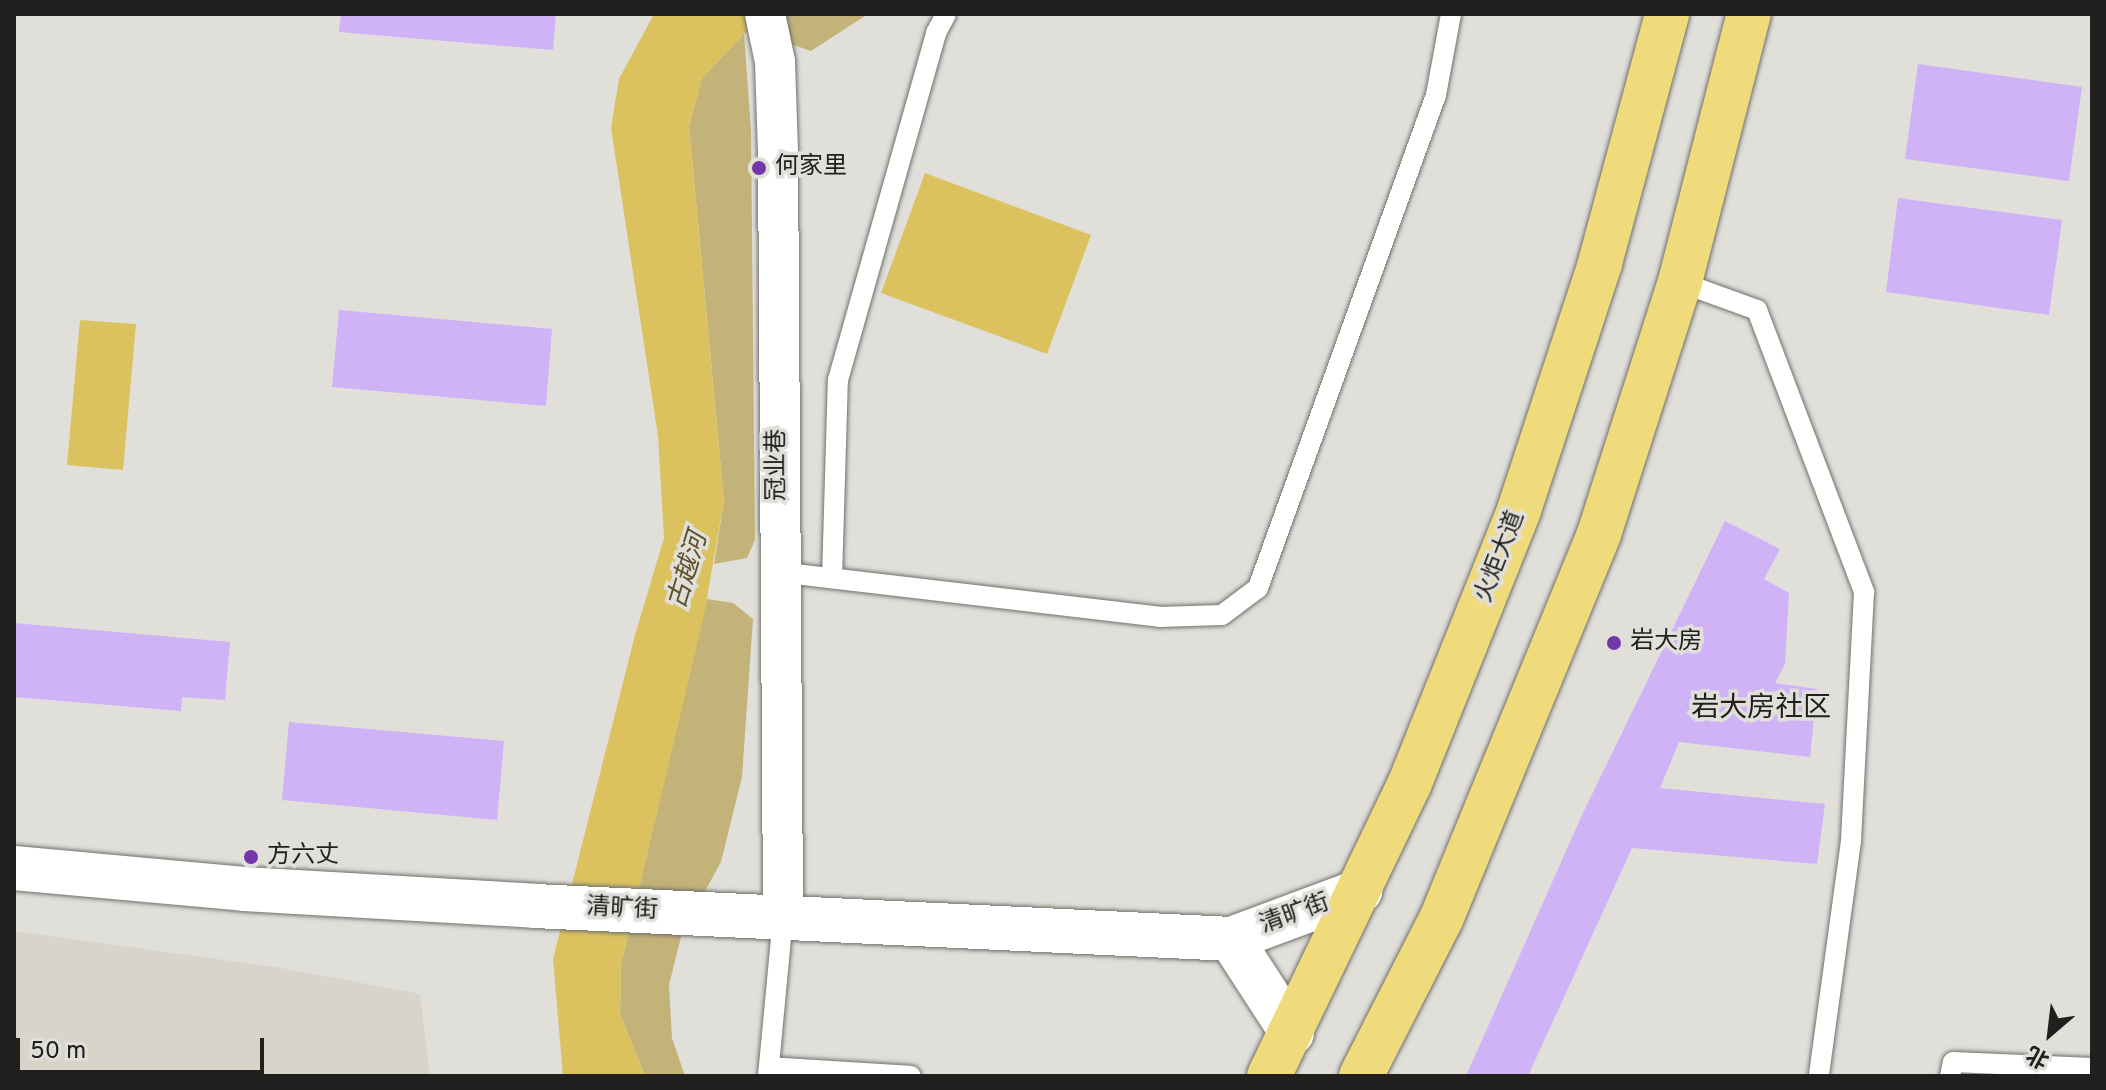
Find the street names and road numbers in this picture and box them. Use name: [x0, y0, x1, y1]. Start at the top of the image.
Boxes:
street label: 冠业巷: [764, 429, 792, 501]
street label: 火炬大道: [1470, 507, 1532, 607]
street label: 清旷街: [1256, 889, 1334, 941]
street label: 清旷街: [585, 894, 659, 926]

